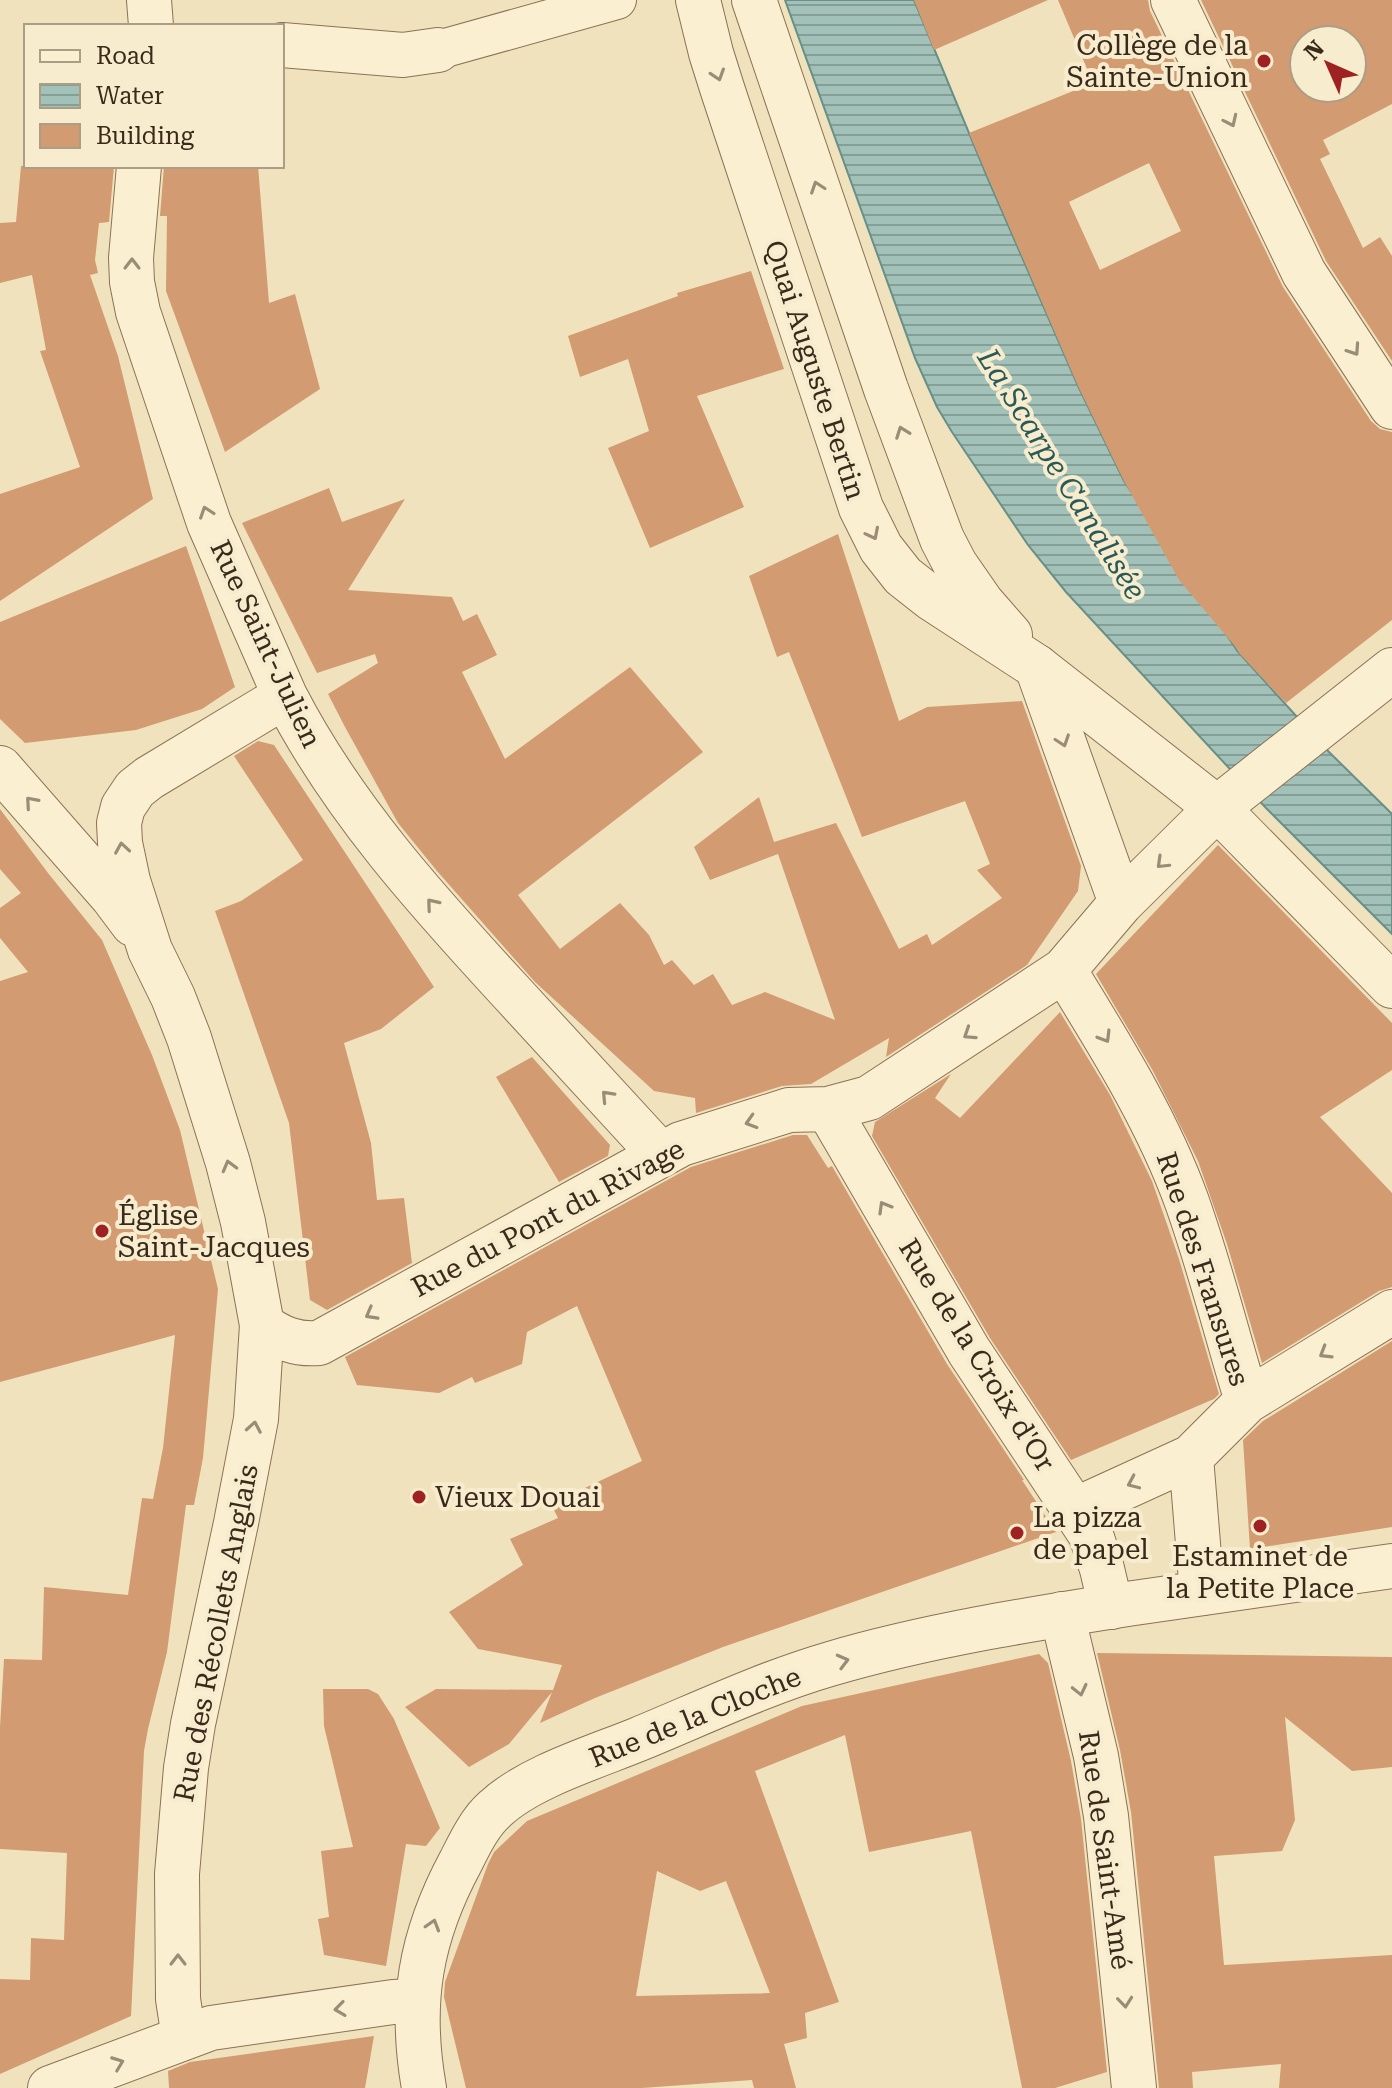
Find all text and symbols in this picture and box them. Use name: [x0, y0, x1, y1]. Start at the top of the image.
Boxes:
legend: [24, 24, 284, 168]
north arrow: [1288, 24, 1368, 104]
place label: Collège de la Sainte-Union: [1066, 29, 1248, 94]
text: N: [1299, 35, 1329, 65]
text: Road: [96, 42, 155, 70]
marker: Collège de la Sainte-Union: [1255, 52, 1273, 70]
one-way arrow: [709, 68, 725, 82]
text: Water: [96, 82, 164, 110]
one-way arrow: [1221, 113, 1237, 127]
text: Building: [96, 122, 194, 150]
one-way arrow: [811, 180, 827, 194]
street label: Quai Auguste Bertin: [758, 236, 872, 504]
one-way arrow: [123, 257, 141, 270]
water label: La Scarpe Canalisée: [970, 341, 1153, 606]
one-way arrow: [1344, 341, 1359, 355]
one-way arrow: [895, 426, 912, 440]
one-way arrow: [199, 506, 215, 520]
one-way arrow: [864, 525, 879, 540]
street label: Rue Saint-Julien: [204, 535, 328, 753]
one-way arrow: [1054, 733, 1070, 747]
one-way arrow: [26, 796, 41, 811]
one-way arrow: [114, 841, 131, 854]
one-way arrow: [1157, 853, 1171, 868]
one-way arrow: [427, 899, 442, 913]
one-way arrow: [963, 1024, 978, 1039]
one-way arrow: [1095, 1028, 1110, 1043]
one-way arrow: [603, 1091, 617, 1106]
one-way arrow: [745, 1113, 759, 1129]
street label: Rue du Pont du Rivage: [406, 1132, 690, 1304]
street label: Rue des Fransures: [1150, 1148, 1256, 1390]
one-way arrow: [222, 1160, 238, 1174]
place label: Église Saint-Jacques: [118, 1198, 310, 1264]
one-way arrow: [878, 1201, 894, 1216]
marker: Église Saint-Jacques: [93, 1222, 111, 1240]
street label: Rue de la Croix d'Or: [892, 1233, 1062, 1477]
one-way arrow: [365, 1304, 379, 1320]
one-way arrow: [1320, 1343, 1334, 1358]
one-way arrow: [245, 1420, 262, 1434]
street label: Rue des Récollets Anglais: [167, 1461, 265, 1805]
one-way arrow: [1126, 1474, 1141, 1490]
place label: Vieux Douai: [435, 1481, 600, 1514]
marker: Vieux Douai: [410, 1488, 428, 1506]
place label: La pizza de papel: [1033, 1501, 1149, 1566]
marker: Estaminet de la Petite Place: [1251, 1517, 1269, 1535]
marker: La pizza de papel: [1008, 1524, 1026, 1542]
place label: Estaminet de la Petite Place: [1166, 1540, 1354, 1605]
one-way arrow: [835, 1654, 849, 1670]
street label: Rue de la Cloche: [584, 1660, 806, 1774]
one-way arrow: [1071, 1682, 1088, 1696]
street label: Rue de Saint-Amé: [1072, 1728, 1138, 1972]
one-way arrow: [424, 1919, 440, 1932]
one-way arrow: [169, 1953, 187, 1966]
one-way arrow: [1117, 1996, 1134, 2009]
one-way arrow: [333, 2001, 346, 2018]
one-way arrow: [110, 2056, 124, 2073]

